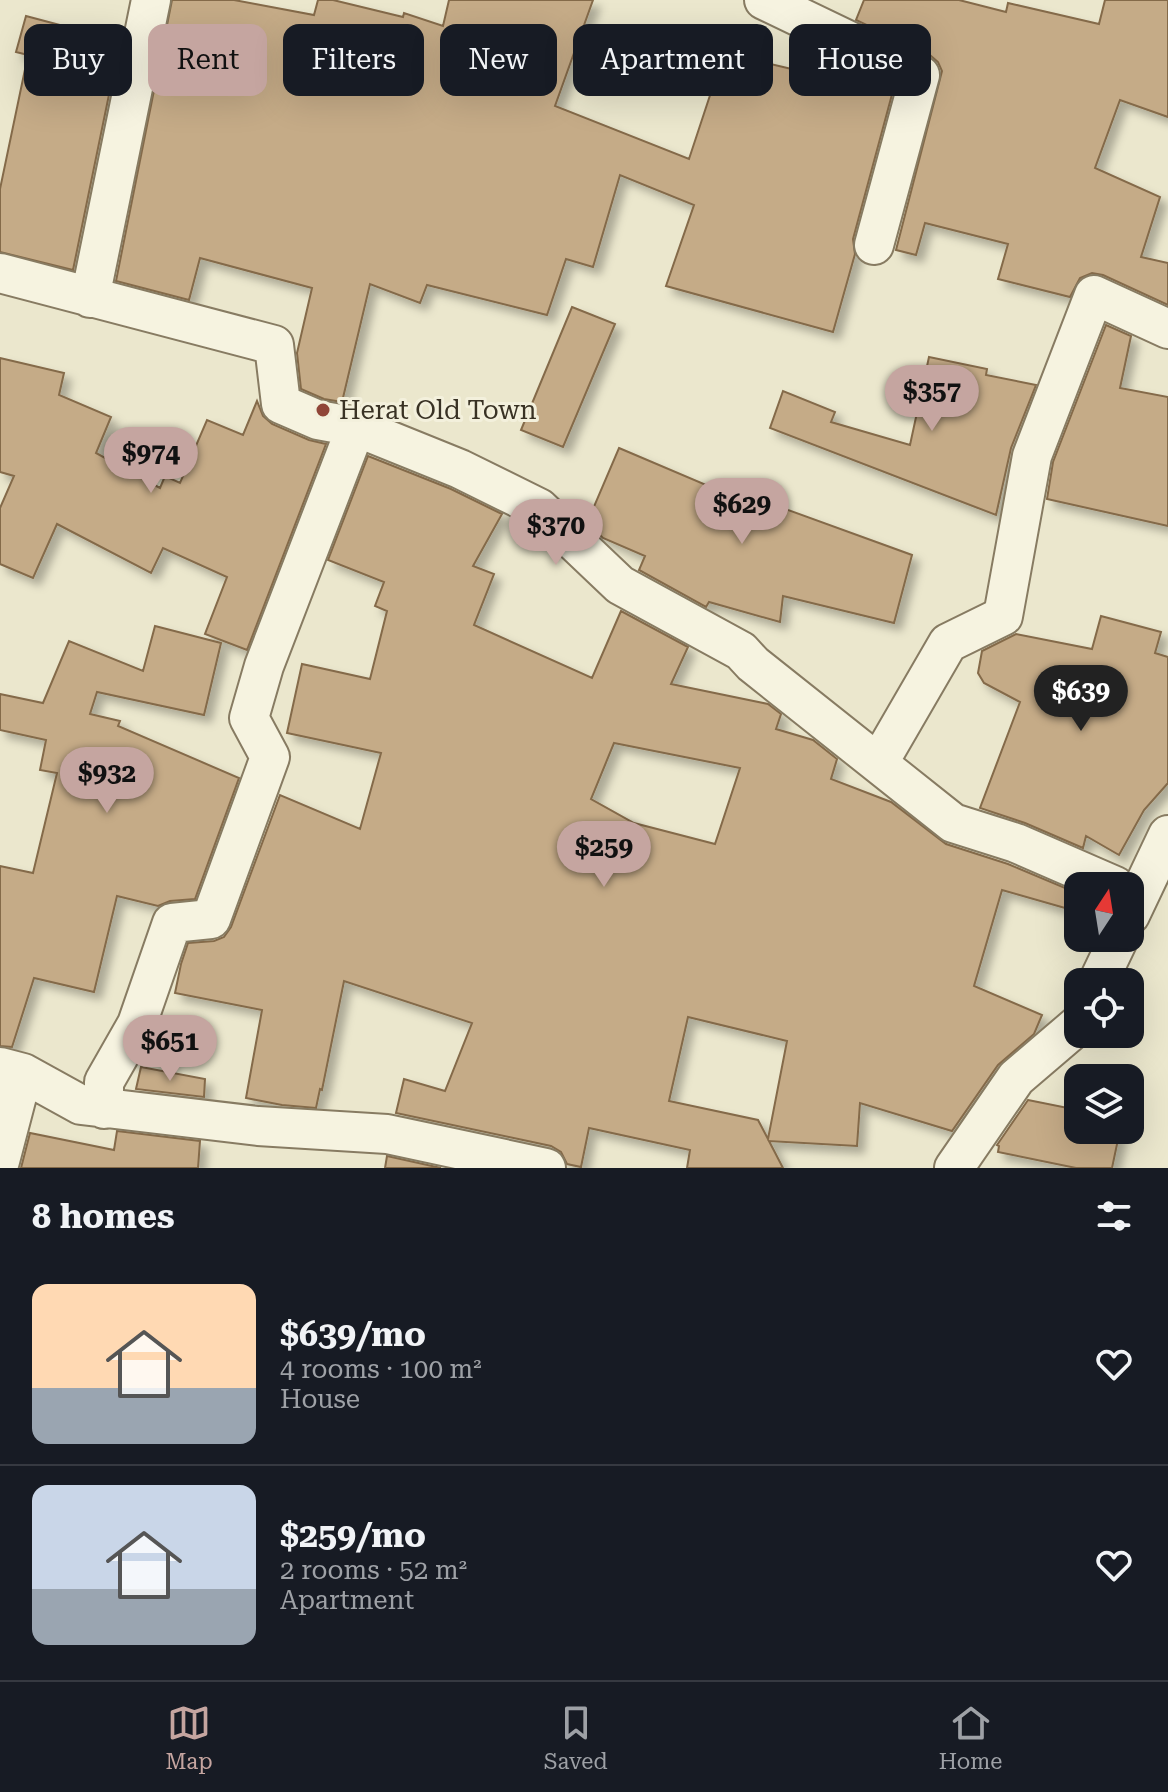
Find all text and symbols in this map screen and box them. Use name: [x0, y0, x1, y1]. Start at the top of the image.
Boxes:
chip: Buy: [24, 24, 132, 96]
chip: Rent: [148, 24, 267, 96]
chip: Filters: [283, 24, 424, 96]
chip: New: [440, 24, 557, 96]
chip: Apartment: [573, 24, 773, 96]
chip: House: [789, 24, 931, 96]
pin: $357: [885, 365, 979, 433]
text: $357: [903, 376, 961, 406]
place label: Herat Old Town: [339, 395, 537, 425]
marker: Herat Old Town: [314, 401, 332, 419]
pin: $974: [104, 427, 198, 495]
text: $974: [122, 438, 180, 468]
pin: $629: [695, 478, 789, 546]
text: $629: [713, 489, 771, 519]
pin: $370: [509, 499, 603, 567]
text: $370: [527, 510, 585, 540]
pin: $639: [1034, 665, 1128, 733]
text: $639: [1052, 676, 1110, 706]
pin: $932: [60, 747, 154, 815]
text: $932: [78, 758, 136, 788]
pin: $259: [557, 821, 651, 889]
text: $259: [575, 832, 633, 862]
north arrow: [1064, 872, 1144, 952]
map controls: [1064, 872, 1144, 1144]
button: locate: [1064, 968, 1144, 1048]
pin: $651: [123, 1015, 217, 1083]
text: $651: [141, 1026, 199, 1056]
button: layers: [1064, 1064, 1144, 1144]
icon: filters: [1092, 1194, 1136, 1238]
text: 8 homes: [32, 1196, 175, 1236]
text: $639/mo: [280, 1314, 426, 1354]
icon: home: [96, 1316, 192, 1412]
icon: heart: [1092, 1342, 1136, 1386]
text: 4 rooms · 100 m²: [280, 1354, 482, 1384]
text: House: [280, 1384, 360, 1414]
text: $259/mo: [280, 1515, 426, 1555]
icon: home: [96, 1517, 192, 1613]
icon: heart: [1092, 1543, 1136, 1587]
text: 2 rooms · 52 m²: [280, 1555, 467, 1585]
text: Apartment: [280, 1585, 414, 1615]
tab: Map: [166, 1701, 213, 1774]
tab: Saved: [544, 1701, 608, 1774]
tab: Home: [939, 1701, 1002, 1774]

